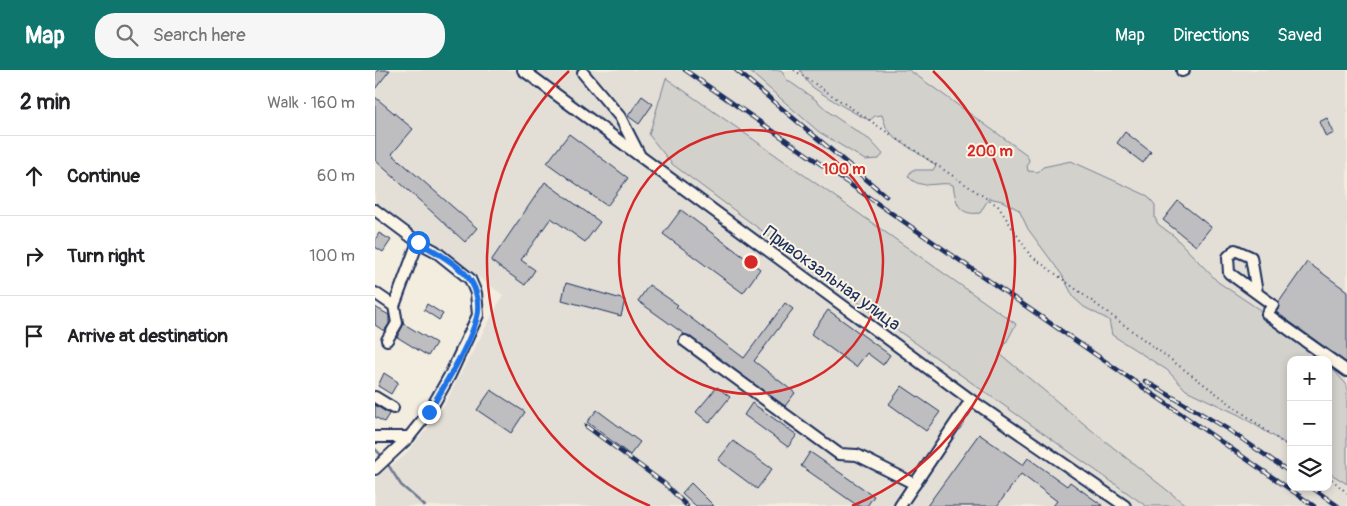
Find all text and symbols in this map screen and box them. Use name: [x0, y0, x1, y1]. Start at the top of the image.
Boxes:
search box: [95, 13, 445, 58]
text: Map: [25, 21, 65, 50]
icon: search: [113, 21, 141, 49]
text: Search here: [153, 23, 246, 47]
text: Map: [1115, 24, 1145, 47]
text: Directions: [1173, 24, 1249, 47]
text: Saved: [1277, 24, 1322, 47]
text: 2 min: [20, 89, 70, 116]
text: Walk · 160 m: [267, 93, 355, 113]
text: 200 m: [967, 142, 1013, 161]
text: 100 m: [823, 160, 865, 179]
icon: ahead: [20, 162, 48, 190]
text: Continue: [67, 164, 140, 188]
text: 60 m: [317, 166, 355, 186]
street label: Привокзальная улица: [758, 221, 905, 336]
route start: [407, 231, 430, 254]
icon: right: [20, 242, 48, 270]
text: Turn right: [67, 244, 145, 268]
text: 100 m: [309, 246, 355, 266]
centre of rings: [742, 253, 760, 271]
icon: arrive: [20, 322, 48, 350]
text: Arrive at destination: [67, 324, 228, 348]
map controls: [1287, 356, 1332, 491]
button: +: [1287, 356, 1332, 401]
route end: [418, 401, 441, 424]
button: −: [1287, 401, 1332, 446]
button: layers: [1287, 446, 1332, 491]

